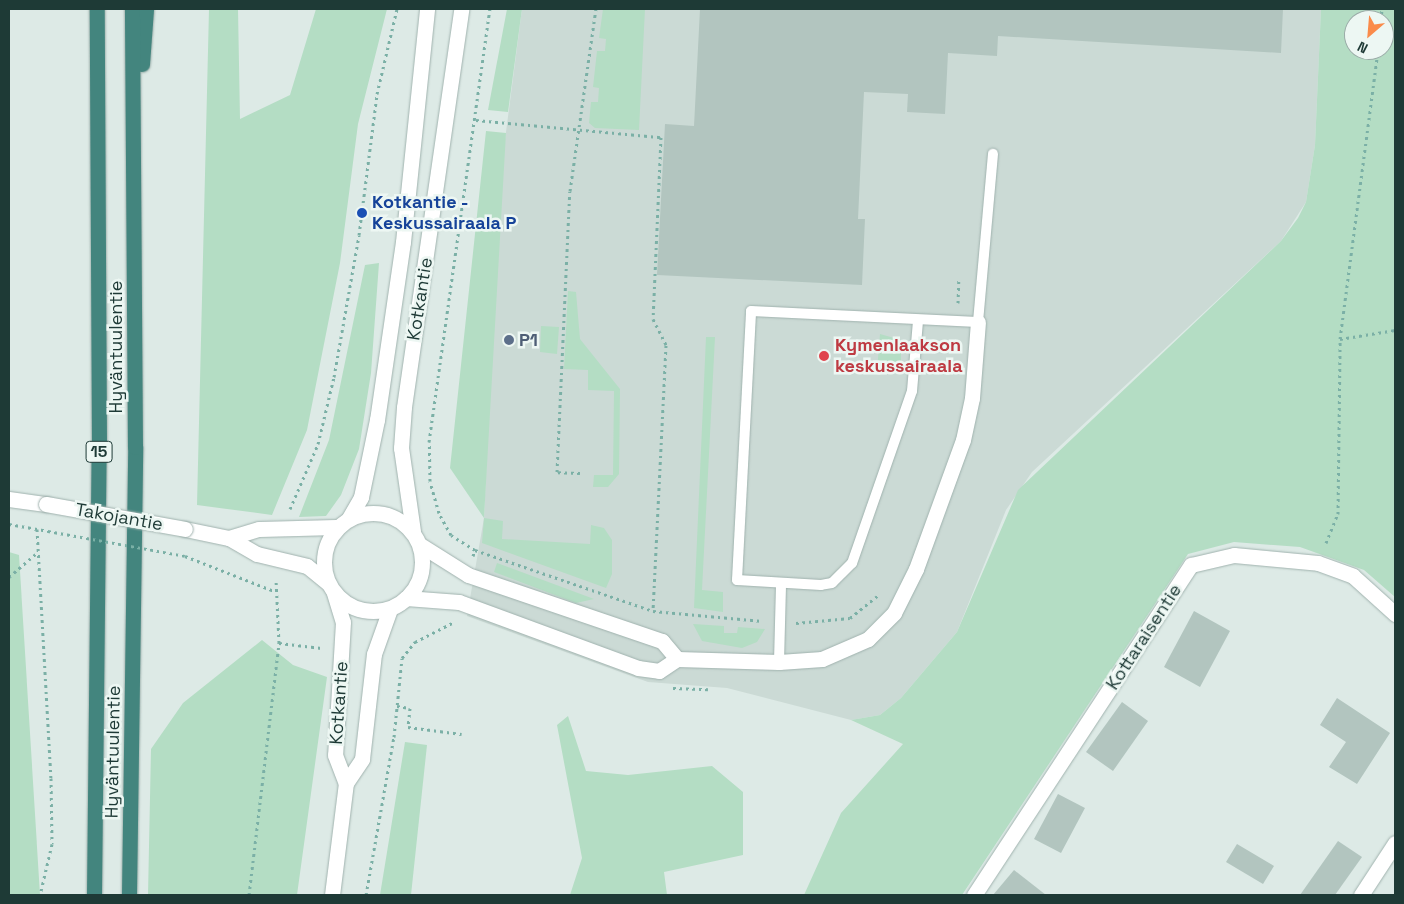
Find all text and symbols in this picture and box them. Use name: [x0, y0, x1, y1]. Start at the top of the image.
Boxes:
north arrow: [1344, 10, 1394, 60]
text: N: [1354, 37, 1371, 58]
place label: Kotkantie - Keskussairaala P: [372, 192, 516, 234]
marker: Kotkantie - Keskussairaala P: [356, 207, 368, 219]
street label: Kotkantie: [403, 256, 437, 342]
street label: Hyväntuulentie: [105, 281, 127, 413]
place label: P1: [519, 329, 538, 351]
marker: P1: [503, 334, 515, 346]
place label: Kymenlaakson keskussairaala: [835, 335, 963, 378]
marker: Kymenlaakson keskussairaala: [817, 349, 831, 363]
road number: 15: [85, 438, 113, 466]
street label: Takojantie: [73, 499, 165, 535]
street label: Kottaraisentie: [1102, 580, 1186, 694]
street label: Kotkantie: [325, 661, 353, 745]
street label: Hyväntuulentie: [101, 685, 125, 819]

